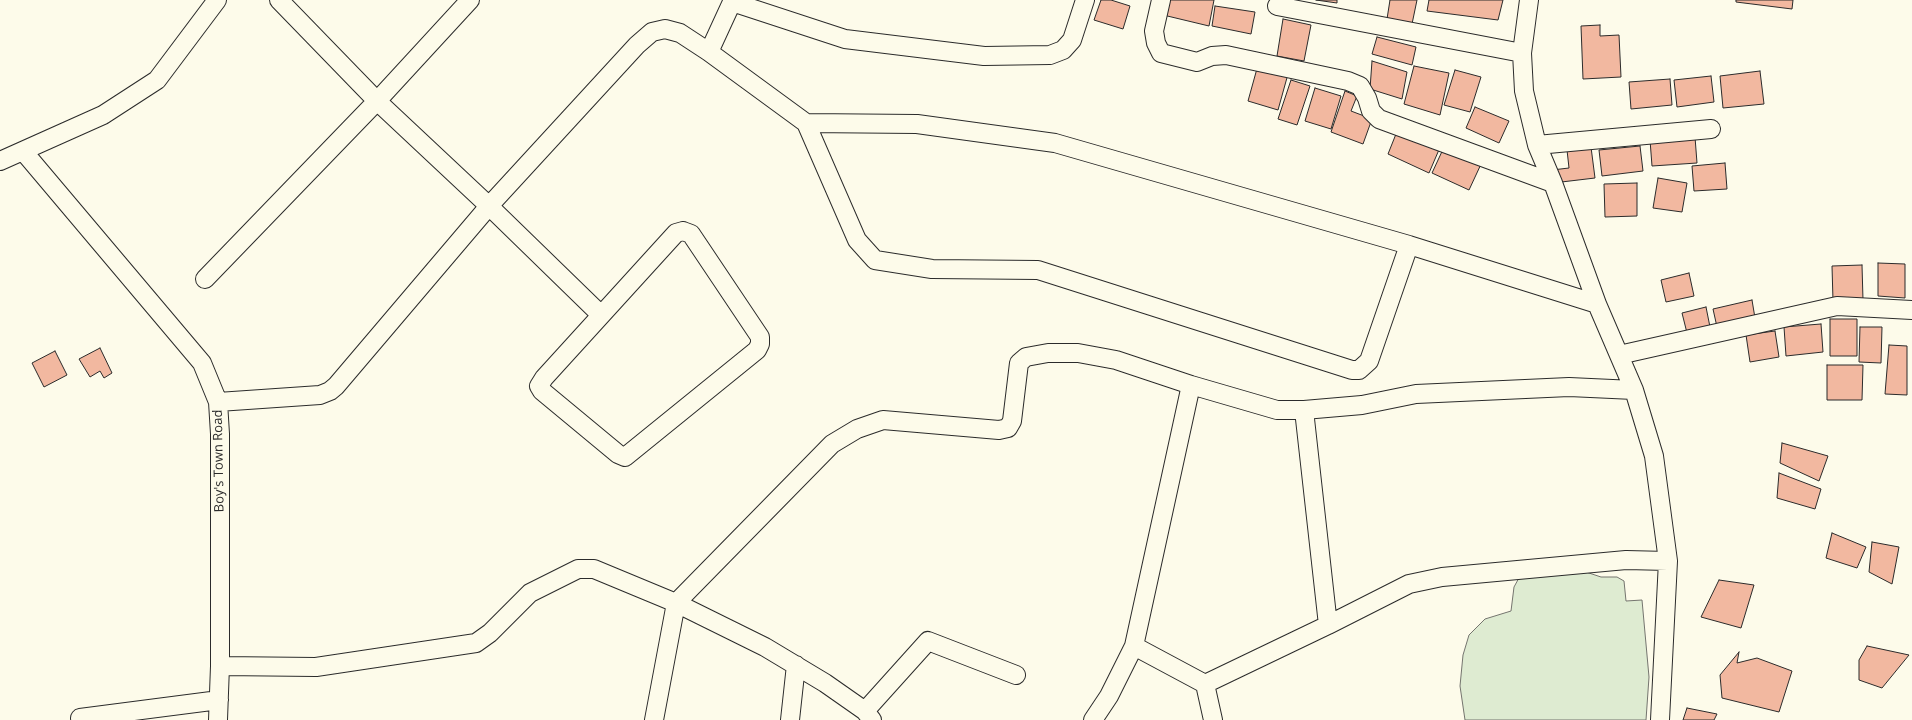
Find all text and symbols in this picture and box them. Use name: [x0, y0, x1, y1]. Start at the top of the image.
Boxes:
street label: Boy's Town Road: [210, 410, 228, 512]

